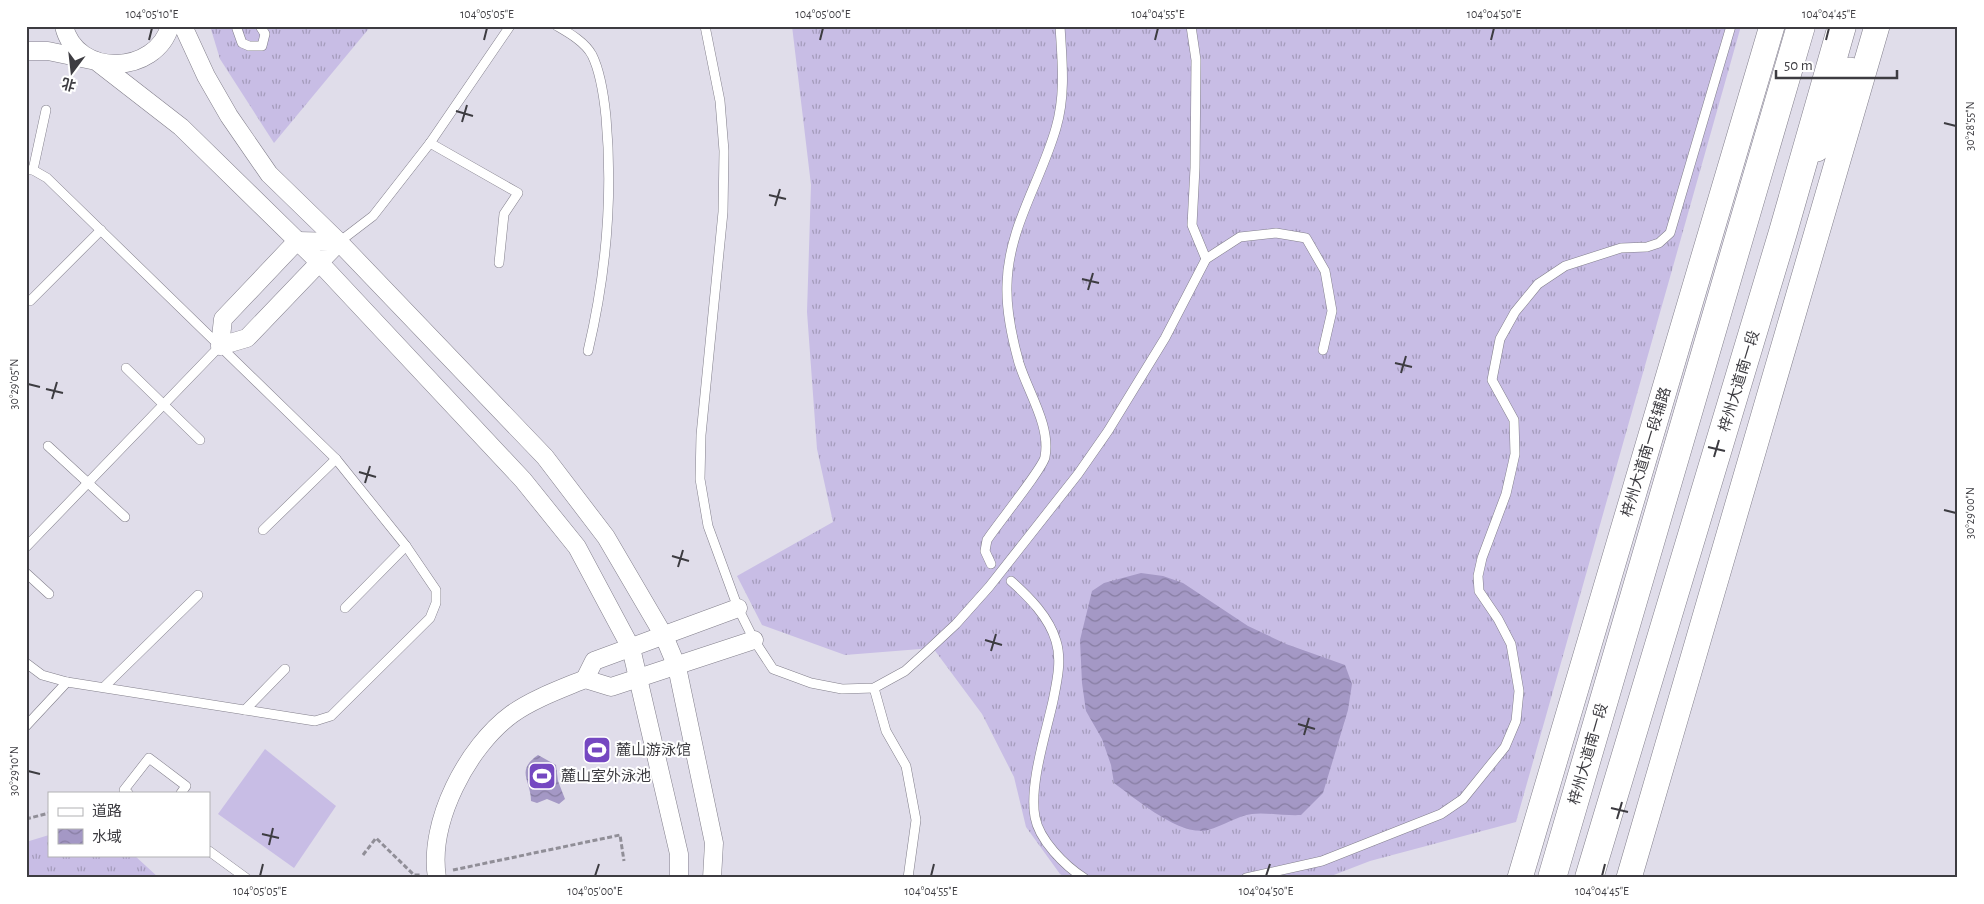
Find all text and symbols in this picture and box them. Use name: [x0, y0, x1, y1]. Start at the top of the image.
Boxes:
text: 104°05'10"E: [126, 8, 179, 20]
text: 104°05'05"E: [460, 8, 514, 20]
text: 104°05'00"E: [796, 8, 851, 20]
text: 104°04'55"E: [1131, 8, 1185, 20]
text: 104°04'50"E: [1467, 8, 1521, 20]
text: 104°04'45"E: [1802, 8, 1856, 20]
north arrow: [48, 48, 98, 98]
scale bar: [1776, 48, 1898, 80]
text: 50 m: [1784, 58, 1813, 73]
text: 北: [60, 75, 77, 93]
text: 30°28'55"N: [1964, 101, 1976, 151]
street label: 梓州大道南一段: [1715, 328, 1762, 434]
text: 30°29'05"N: [8, 359, 20, 409]
street label: 梓州大道南一段辅路: [1618, 385, 1673, 519]
text: 30°29'00"N: [1964, 487, 1976, 539]
street label: 梓州大道南一段: [1565, 701, 1610, 807]
sports icon: 麓山游泳馆: [582, 735, 612, 765]
place label: 麓山游泳馆: [616, 742, 691, 758]
text: 30°29'10"N: [8, 746, 20, 796]
sports icon: 麓山室外泳池: [527, 761, 557, 791]
place label: 麓山室外泳池: [561, 768, 651, 784]
legend: [48, 792, 210, 856]
text: 道路: [92, 803, 122, 819]
text: 水域: [92, 829, 122, 845]
text: 104°05'05"E: [233, 885, 287, 897]
text: 104°05'00"E: [568, 885, 623, 897]
text: 104°04'55"E: [904, 885, 958, 897]
text: 104°04'50"E: [1239, 885, 1293, 897]
text: 104°04'45"E: [1575, 885, 1629, 897]

